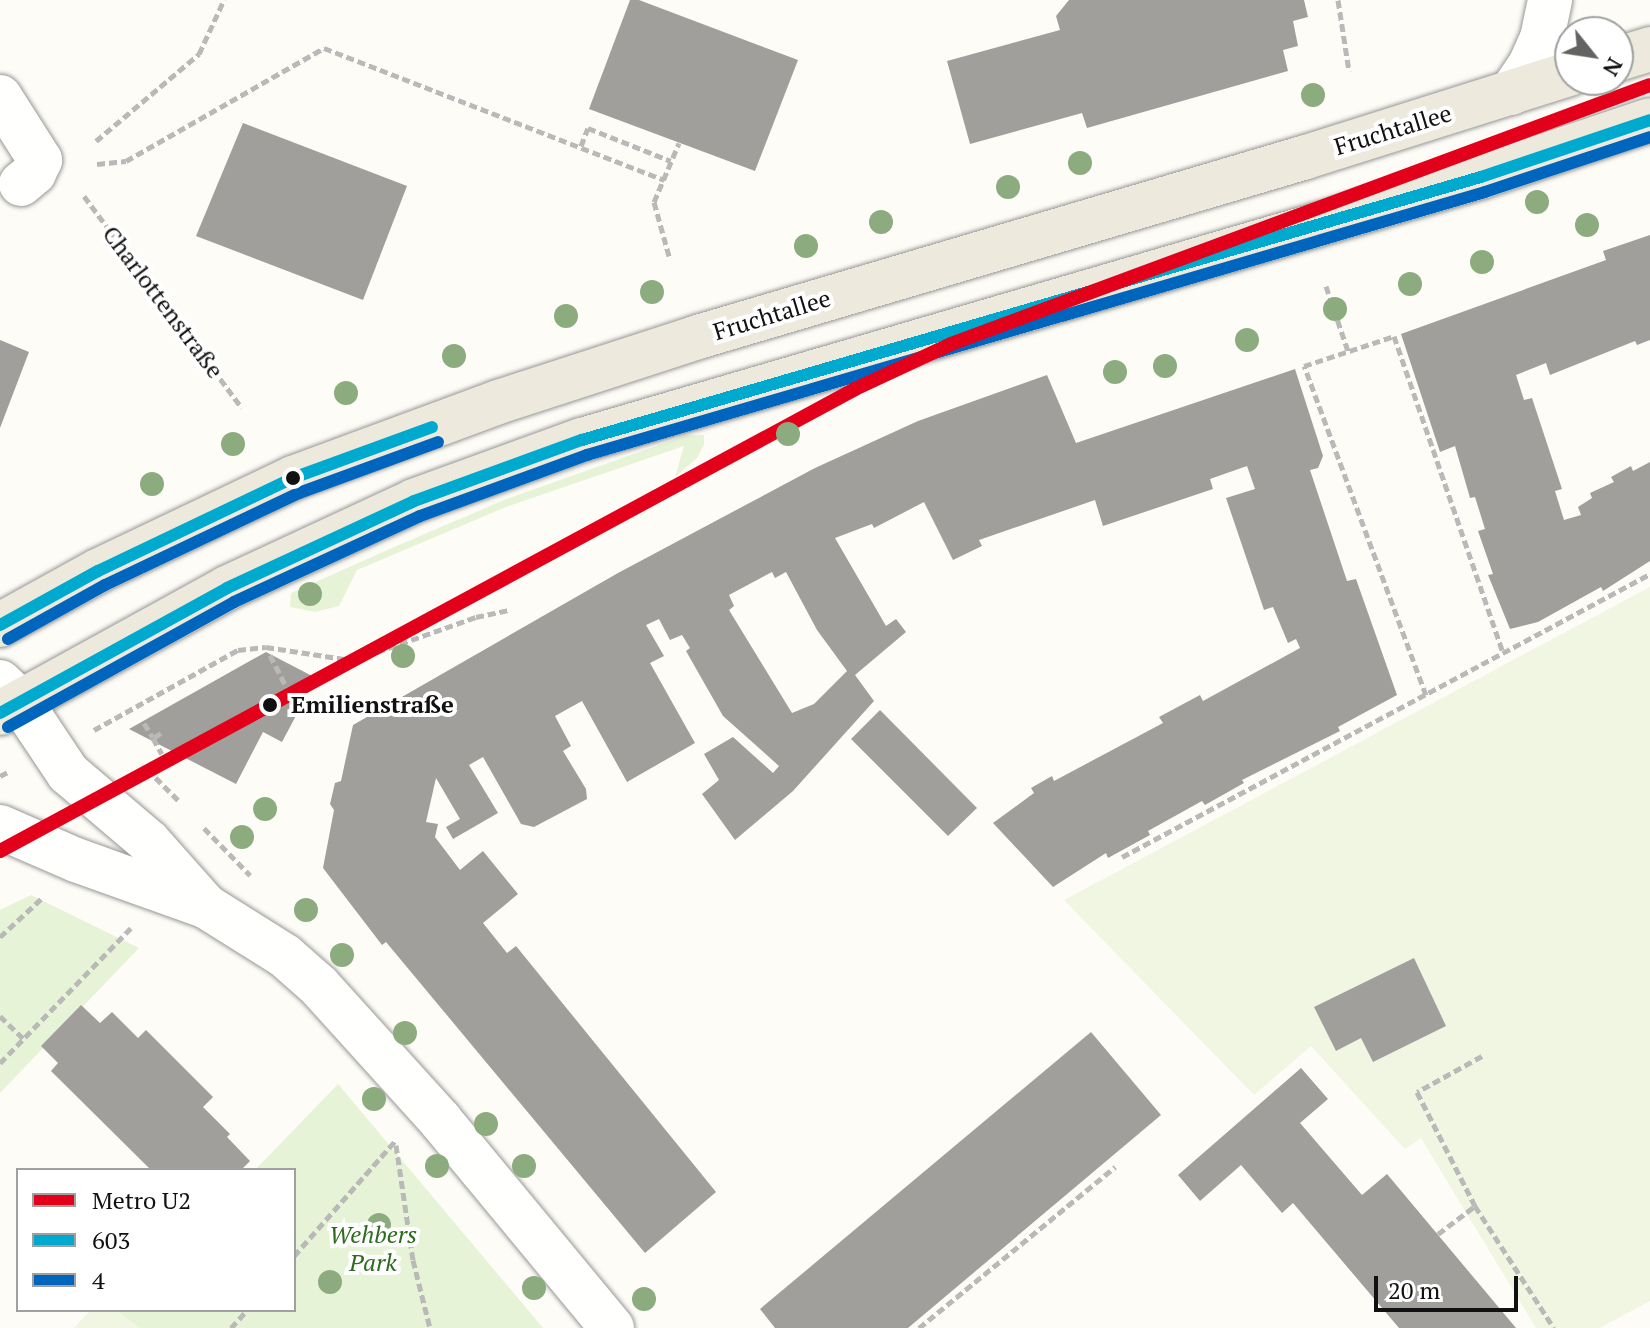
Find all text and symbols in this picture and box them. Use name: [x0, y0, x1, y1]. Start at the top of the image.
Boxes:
north arrow: [1554, 16, 1634, 96]
text: N: [1597, 53, 1630, 82]
street label: Fruchtallee: [1331, 99, 1455, 161]
street label: Charlottenstraße: [96, 220, 230, 384]
street label: Fruchtallee: [710, 284, 834, 346]
unlabelled marker: [285, 470, 301, 486]
marker: Emilienstraße: [256, 691, 284, 719]
place label: Emilienstraße: [291, 691, 454, 719]
legend: [16, 1168, 296, 1312]
text: Metro U2: [92, 1184, 191, 1216]
park label: Wehbers Park: [329, 1221, 417, 1277]
text: 603: [92, 1224, 130, 1256]
scale bar: [1378, 1260, 1522, 1310]
text: 4: [92, 1264, 105, 1296]
text: 20 m: [1388, 1274, 1440, 1306]

